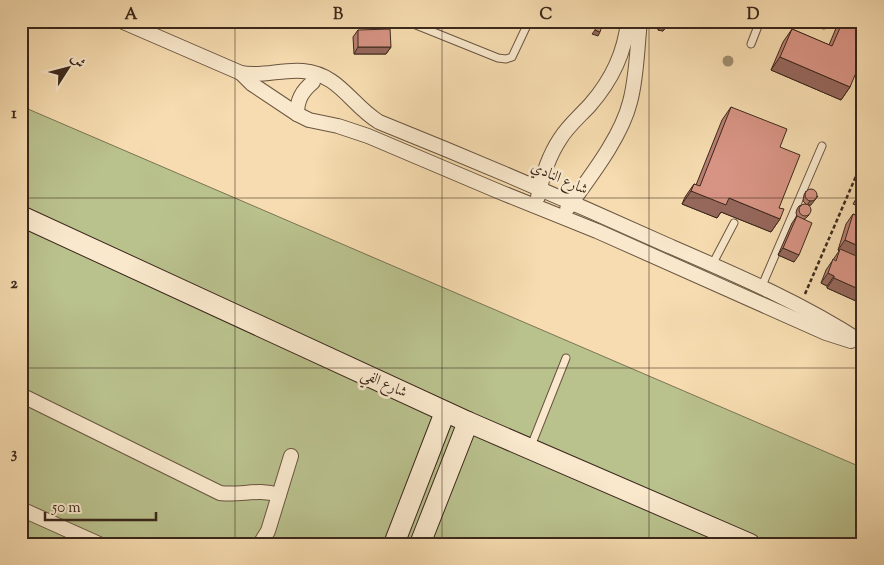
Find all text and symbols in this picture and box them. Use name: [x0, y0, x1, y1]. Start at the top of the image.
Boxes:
text: A: [125, 4, 138, 27]
text: B: [333, 4, 343, 27]
text: C: [540, 4, 553, 27]
text: D: [747, 4, 760, 27]
north arrow: [42, 42, 92, 92]
text: ش: [65, 50, 89, 73]
text: 1: [11, 103, 17, 126]
street label: شارع النادي: [527, 157, 591, 202]
text: 2: [10, 273, 18, 296]
street label: شارع الفي: [357, 364, 410, 406]
text: 3: [11, 443, 18, 466]
scale bar: [45, 490, 156, 522]
text: 50 m: [51, 498, 81, 519]

